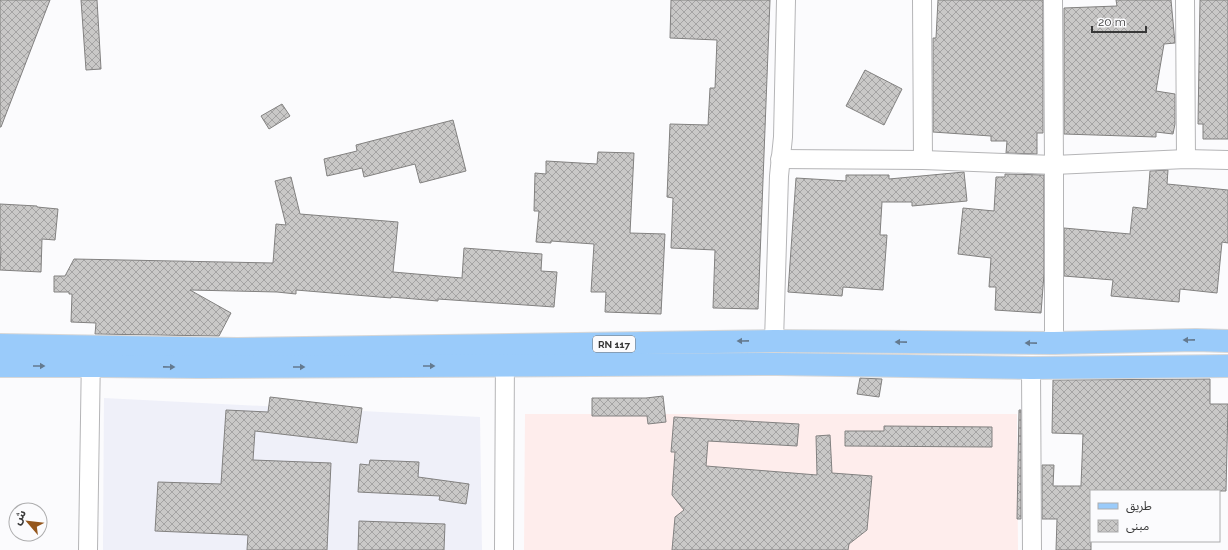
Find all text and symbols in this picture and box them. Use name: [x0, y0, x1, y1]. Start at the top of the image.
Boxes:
scale bar: [1092, 8, 1146, 34]
text: 20 m: [1098, 15, 1126, 29]
road number: RN 117: [593, 336, 635, 352]
one-way arrow: [1183, 337, 1195, 344]
one-way arrow: [737, 338, 749, 345]
one-way arrow: [894, 339, 907, 345]
one-way arrow: [1024, 340, 1037, 346]
one-way arrow: [33, 363, 46, 369]
one-way arrow: [423, 363, 436, 369]
one-way arrow: [163, 364, 176, 370]
one-way arrow: [293, 364, 306, 370]
legend: [1090, 490, 1220, 542]
text: طريق: [1126, 499, 1152, 514]
north arrow: [8, 502, 48, 542]
text: ش: [10, 508, 29, 527]
text: مبنى: [1126, 519, 1149, 533]

